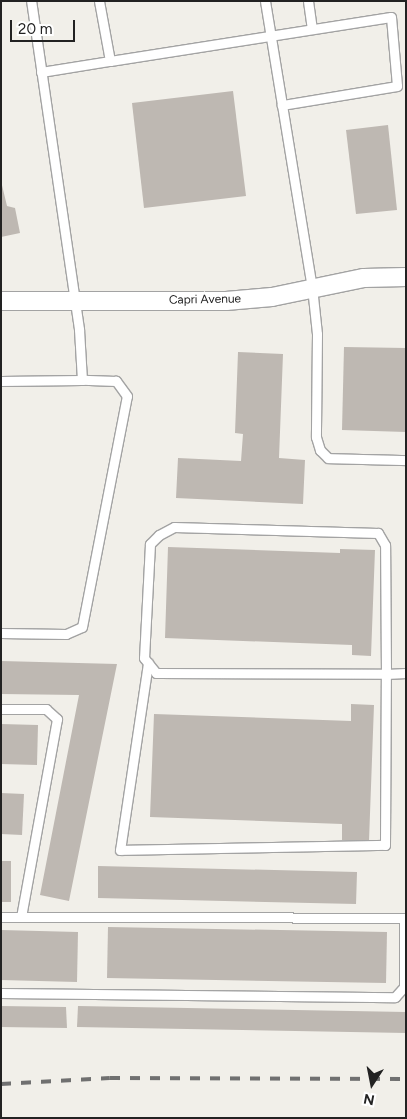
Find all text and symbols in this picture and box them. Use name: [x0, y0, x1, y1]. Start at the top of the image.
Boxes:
scale bar: [12, 10, 78, 42]
text: 20 m: [18, 20, 52, 38]
street label: Capri Avenue: [169, 292, 241, 308]
north arrow: [347, 1059, 397, 1109]
text: N: [362, 1090, 376, 1109]

